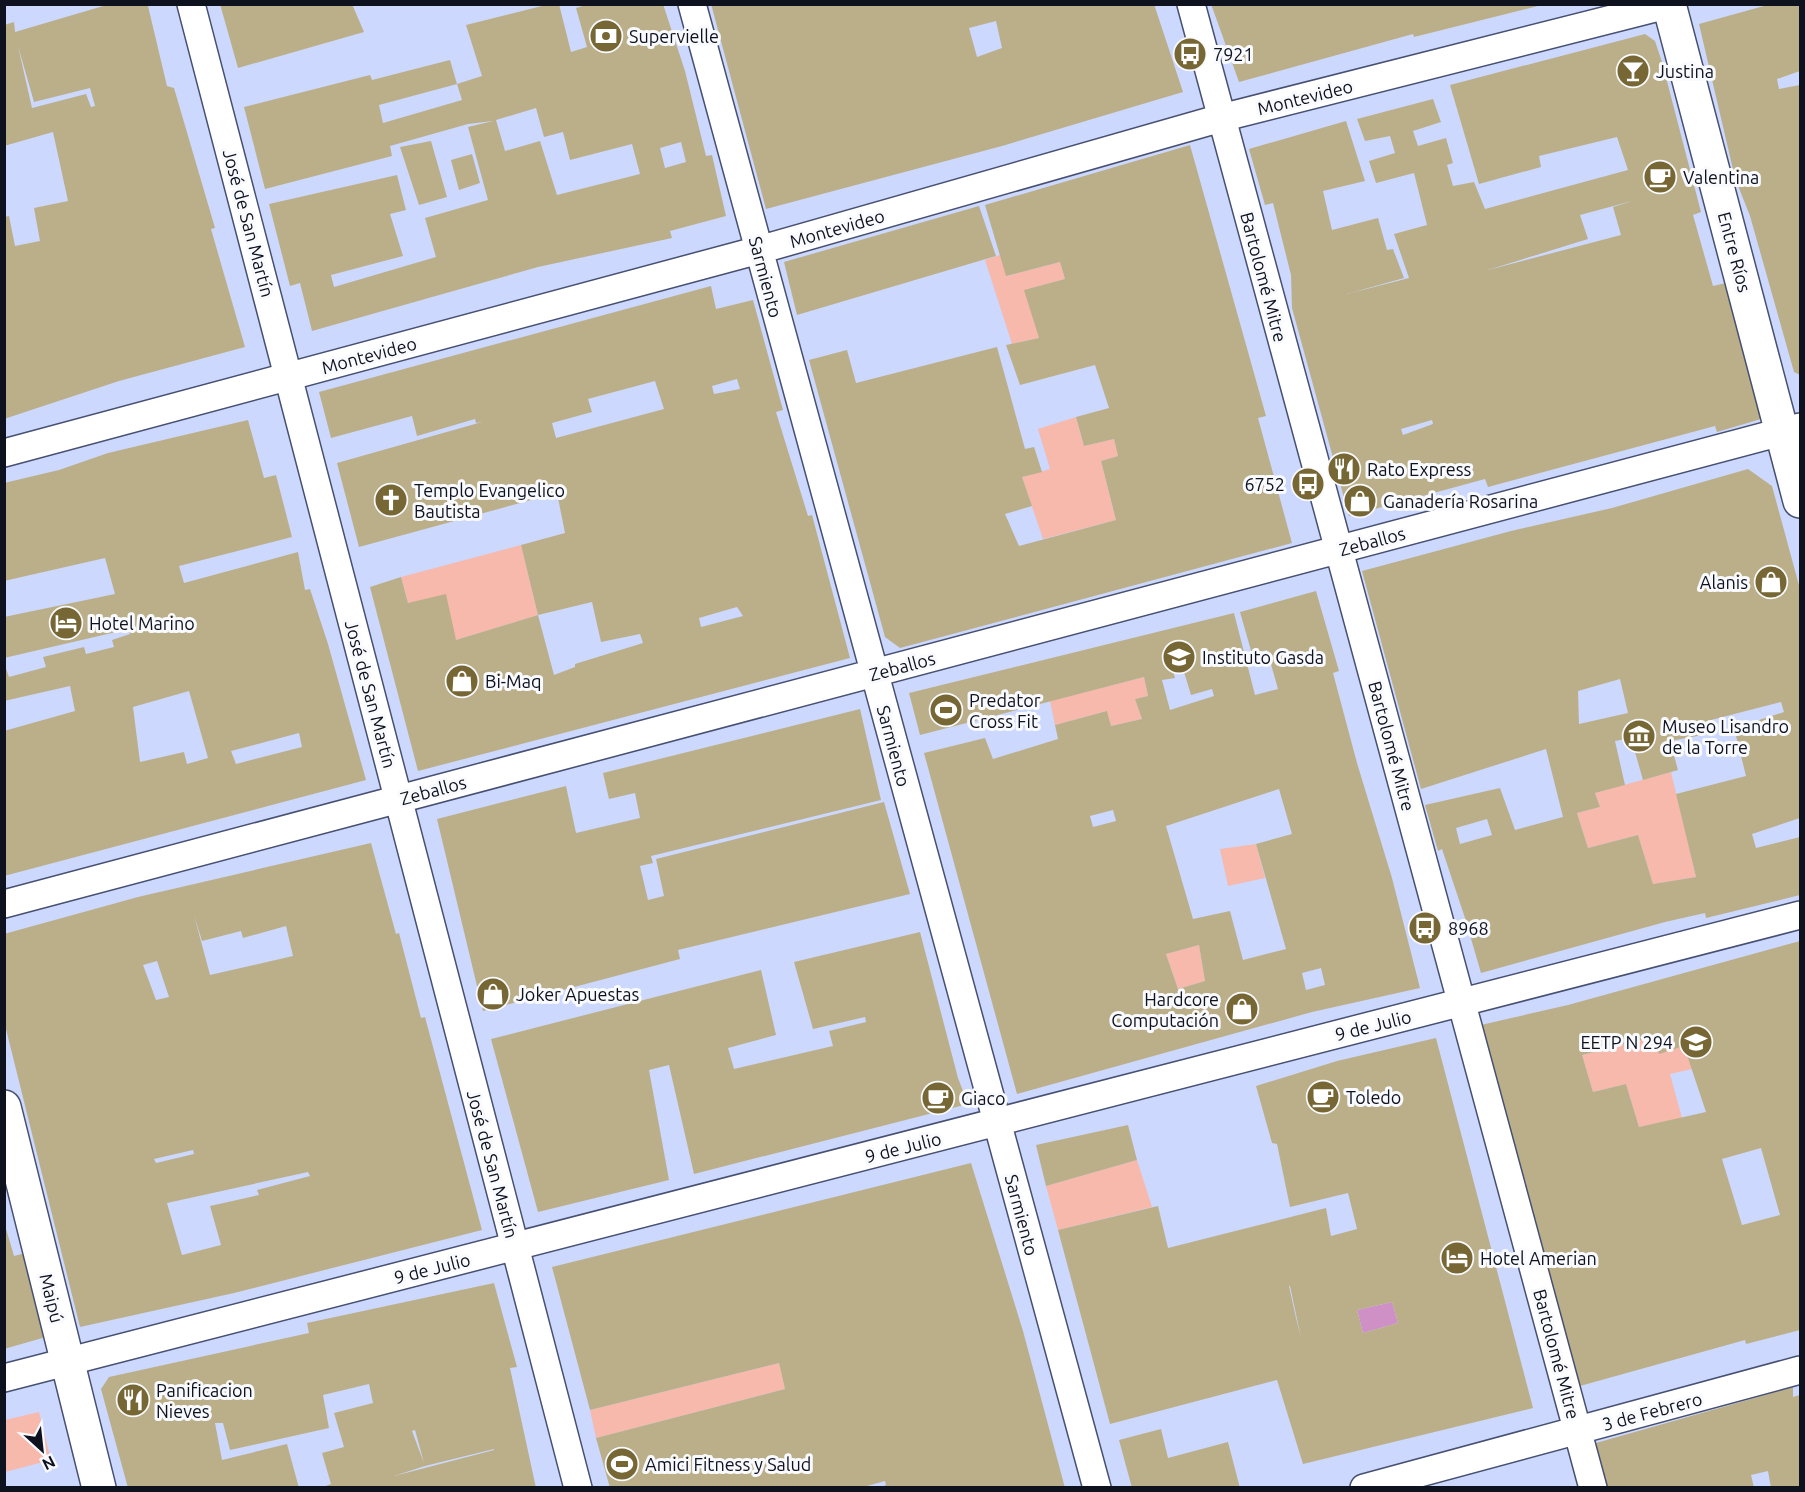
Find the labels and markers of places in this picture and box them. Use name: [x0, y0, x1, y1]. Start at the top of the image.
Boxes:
bank icon: Supervielle: [588, 18, 624, 54]
place label: Supervielle: [629, 26, 719, 46]
bus stop icon: 7921: [1172, 36, 1208, 72]
place label: 7921: [1213, 44, 1254, 64]
bar icon: Justina: [1615, 53, 1651, 89]
place label: Justina: [1656, 61, 1714, 81]
cafe icon: Valentina: [1642, 159, 1678, 195]
place label: Valentina: [1683, 167, 1759, 187]
restaurant icon: Rato Express: [1326, 451, 1362, 487]
place label: Rato Express: [1367, 459, 1472, 479]
bus stop icon: 6752: [1290, 466, 1326, 502]
place label: 6752: [1244, 474, 1285, 494]
place label: Templo Evangelico Bautista: [414, 480, 565, 521]
church icon: Templo Evangelico Bautista: [373, 482, 409, 518]
shop icon: Ganadería Rosarina: [1342, 483, 1378, 519]
place label: Ganadería Rosarina: [1383, 491, 1538, 511]
shop icon: Alanis: [1753, 564, 1789, 600]
place label: Alanis: [1700, 572, 1748, 592]
hotel icon: Hotel Marino: [48, 605, 84, 641]
place label: Hotel Marino: [89, 613, 195, 633]
school or university icon: Instituto Gasda: [1161, 639, 1197, 675]
place label: Instituto Gasda: [1202, 647, 1324, 667]
shop icon: Bi-Maq: [444, 663, 480, 699]
place label: Bi-Maq: [485, 671, 541, 691]
place label: Predator Cross Fit: [969, 690, 1041, 731]
sports icon: Predator Cross Fit: [928, 692, 964, 728]
place label: Museo Lisandro de la Torre: [1662, 716, 1789, 757]
museum icon: Museo Lisandro de la Torre: [1621, 718, 1657, 754]
bus stop icon: 8968: [1407, 910, 1443, 946]
place label: 8968: [1448, 918, 1489, 938]
shop icon: Joker Apuestas: [475, 976, 511, 1012]
place label: Joker Apuestas: [516, 984, 640, 1004]
place label: Hardcore Computación: [1111, 989, 1219, 1030]
shop icon: Hardcore Computación: [1224, 991, 1260, 1027]
school or university icon: EETP N 294: [1678, 1024, 1714, 1060]
place label: EETP N 294: [1580, 1032, 1673, 1052]
cafe icon: Toledo: [1305, 1079, 1341, 1115]
cafe icon: Giaco: [920, 1080, 956, 1116]
place label: Toledo: [1346, 1087, 1401, 1107]
place label: Giaco: [961, 1088, 1005, 1108]
hotel icon: Hotel Amerian: [1439, 1240, 1475, 1276]
place label: Hotel Amerian: [1480, 1248, 1597, 1268]
place label: Panificacion Nieves: [156, 1380, 253, 1421]
restaurant icon: Panificacion Nieves: [115, 1382, 151, 1418]
sports icon: Amici Fitness y Salud: [604, 1446, 640, 1482]
place label: Amici Fitness y Salud: [645, 1454, 811, 1474]

